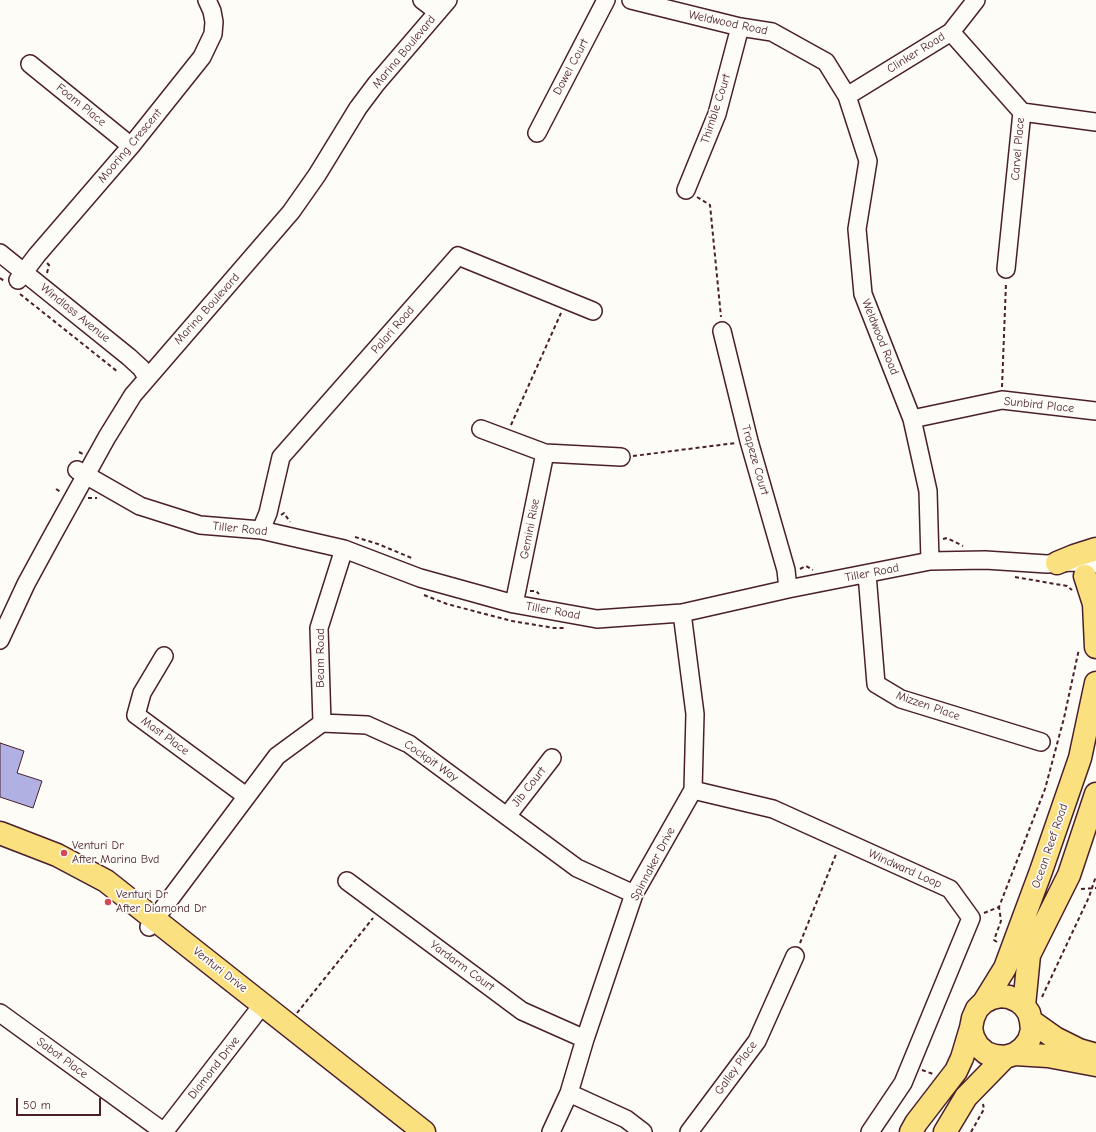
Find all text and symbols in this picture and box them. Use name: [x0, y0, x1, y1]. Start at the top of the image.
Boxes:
street label: Weldwood Road: [687, 8, 769, 38]
street label: Marina Boulevard: [369, 13, 439, 91]
street label: Clinker Road: [884, 30, 948, 76]
street label: Dowel Court: [550, 36, 592, 98]
street label: Thimble Court: [698, 72, 734, 146]
street label: Foam Place: [53, 81, 109, 129]
street label: Mooring Crescent: [95, 106, 165, 186]
street label: Carvel Place: [1008, 117, 1028, 181]
street label: Marina Boulevard: [171, 270, 243, 348]
street label: Windlass Avenue: [37, 281, 113, 345]
street label: Weldwood Road: [858, 297, 902, 377]
street label: Palari Road: [368, 303, 418, 357]
street label: Sunbird Place: [1003, 394, 1075, 416]
street label: Trapeze Court: [738, 423, 772, 497]
street label: Gemini Rise: [517, 497, 543, 561]
street label: Tiller Road: [212, 519, 268, 539]
street label: Tiller Road: [844, 561, 900, 585]
street label: Tiller Road: [525, 599, 581, 623]
street label: Beam Road: [314, 628, 328, 688]
street label: Mizzen Place: [894, 688, 962, 724]
street label: Mast Place: [138, 714, 192, 758]
street label: Cockpit Way: [401, 737, 461, 785]
street label: Jib Court: [509, 764, 549, 810]
street label: Ocean Reef Road: [1029, 802, 1071, 890]
street label: Spinnaker Drive: [628, 825, 678, 903]
place label: Venturi Dr After Marina Bvd: [72, 839, 159, 867]
street label: Windward Loop: [866, 846, 944, 892]
marker: Venturi Dr After Marina Bvd: [59, 848, 69, 858]
place label: Venturi Dr After Diamond Dr: [116, 888, 206, 916]
marker: Venturi Dr After Diamond Dr: [103, 897, 113, 907]
street label: Yardarm Court: [427, 938, 497, 994]
street label: Venturi Drive: [190, 944, 250, 996]
street label: Sabot Place: [33, 1034, 91, 1082]
street label: Diamond Drive: [185, 1034, 243, 1102]
street label: Galley Place: [712, 1038, 760, 1098]
scale bar: [18, 1090, 103, 1116]
text: 50 m: [23, 1098, 51, 1112]

